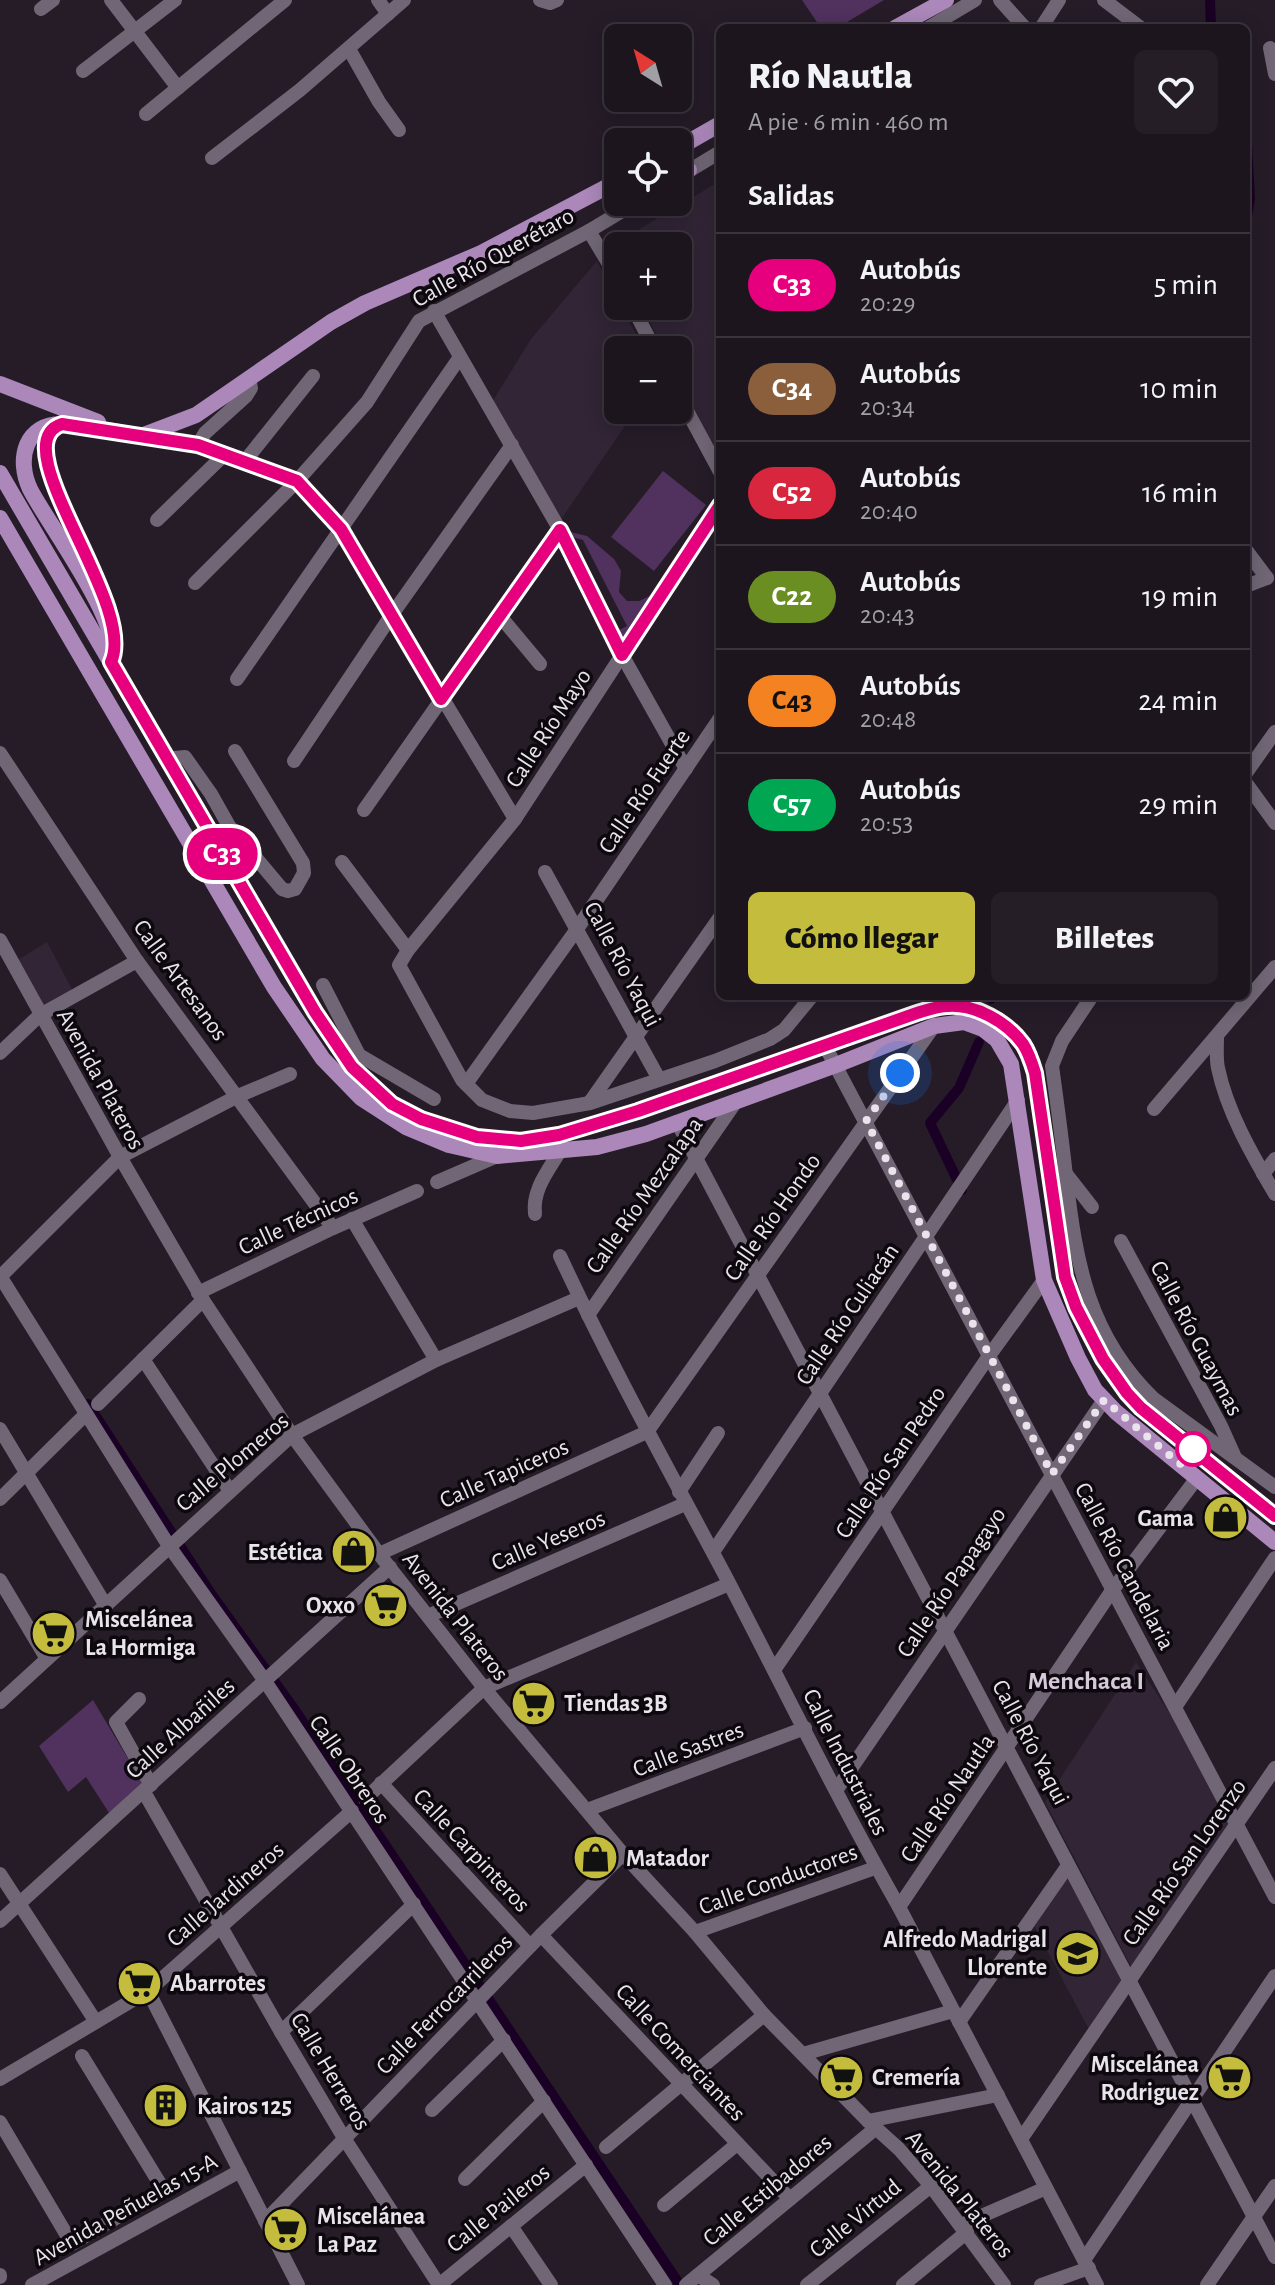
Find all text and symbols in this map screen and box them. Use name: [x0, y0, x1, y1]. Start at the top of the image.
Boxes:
north arrow: [604, 24, 692, 112]
map controls: [604, 24, 692, 424]
button: heart: [1134, 50, 1218, 134]
text: Río Nautla: [748, 58, 913, 96]
text: A pie · 6 min · 460 m: [748, 109, 948, 135]
button: locate: [604, 128, 692, 216]
text: Salidas: [748, 181, 834, 211]
street label: Calle Río Querétaro: [409, 204, 578, 312]
button: +: [604, 232, 692, 320]
text: Autobús: [860, 255, 961, 285]
text: 5 min: [1154, 270, 1218, 300]
text: C33: [773, 271, 811, 299]
text: 20:29: [860, 290, 916, 316]
button: −: [604, 336, 692, 424]
text: Autobús: [860, 359, 961, 389]
text: 10 min: [1140, 374, 1218, 404]
text: C34: [772, 375, 812, 403]
text: 20:34: [860, 394, 915, 420]
text: Autobús: [860, 463, 961, 493]
text: 16 min: [1142, 478, 1218, 508]
text: C52: [772, 479, 812, 507]
text: 20:40: [860, 498, 918, 524]
text: Autobús: [860, 567, 961, 597]
text: 19 min: [1142, 582, 1218, 612]
text: C22: [772, 583, 812, 611]
text: 20:43: [860, 602, 915, 628]
street label: Calle Río Mayo: [502, 665, 596, 792]
text: Autobús: [860, 671, 961, 701]
text: 24 min: [1138, 686, 1218, 716]
text: C43: [772, 687, 812, 715]
text: 20:48: [860, 706, 916, 732]
street label: Calle Río Fuerte: [595, 725, 695, 858]
text: Autobús: [860, 775, 961, 805]
text: 29 min: [1139, 790, 1218, 820]
text: C57: [773, 791, 811, 819]
text: 20:53: [860, 810, 913, 836]
line badge: C33: [176, 828, 268, 880]
text: C33: [203, 840, 241, 868]
button: Cómo llegar: [748, 892, 975, 984]
button: Billetes: [991, 892, 1218, 984]
street label: Calle Río Yaqui: [579, 898, 665, 1031]
street label: Calle Artesanos: [128, 916, 232, 1045]
street label: Avenida Plateros: [52, 1005, 148, 1154]
your location: [880, 1053, 920, 1093]
street label: Calle Río Mezcalapa: [582, 1113, 708, 1278]
street label: Calle Río Hondo: [720, 1149, 825, 1286]
street label: Calle Técnicos: [235, 1184, 362, 1260]
street label: Calle Río Culiacán: [792, 1240, 904, 1390]
street label: Calle Río Guaymas: [1145, 1257, 1247, 1420]
street label: Calle Río San Pedro: [831, 1382, 951, 1543]
street label: Calle Plomeros: [172, 1409, 294, 1517]
unlabelled marker: [1176, 1432, 1210, 1466]
street label: Calle Tapiceros: [436, 1435, 573, 1513]
street label: Calle Río Candelaria: [1070, 1479, 1178, 1654]
shop icon: Gama: [1201, 1494, 1249, 1542]
street label: Calle Río Papagayo: [893, 1503, 1011, 1662]
street label: Calle Yeseros: [488, 1506, 609, 1576]
place label: Gama: [1138, 1507, 1194, 1531]
shop icon: Estética: [330, 1528, 378, 1576]
place label: Estética: [247, 1541, 323, 1565]
street label: Avenida Plateros: [398, 1548, 513, 1686]
supermarket icon: Oxxo: [362, 1581, 410, 1629]
place label: Oxxo: [306, 1594, 355, 1618]
place label: Miscelánea La Hormiga: [85, 1608, 196, 1660]
supermarket icon: Miscelánea La Hormiga: [30, 1609, 78, 1657]
district label: Menchaca I: [1028, 1668, 1144, 1694]
street label: Calle Albañiles: [122, 1674, 240, 1784]
street label: Calle Río Yaqui: [987, 1676, 1073, 1809]
supermarket icon: Tiendas 3B: [509, 1679, 557, 1727]
street label: Calle Industriales: [798, 1685, 892, 1840]
place label: Tiendas 3B: [564, 1692, 668, 1716]
street label: Calle Obreros: [304, 1711, 394, 1828]
street label: Calle Sastres: [630, 1718, 747, 1782]
street label: Calle Río Nautla: [896, 1730, 1000, 1867]
street label: Calle Río San Lorenzo: [1118, 1775, 1251, 1950]
street label: Calle Carpinteros: [408, 1784, 534, 1917]
shop icon: Matador: [571, 1834, 619, 1882]
street label: Calle Jardineros: [163, 1838, 289, 1952]
street label: Calle Conductores: [696, 1840, 861, 1920]
place label: Matador: [626, 1847, 709, 1871]
place label: Alfredo Madrigal Llorente: [883, 1928, 1047, 1980]
school or university icon: Alfredo Madrigal Llorente: [1054, 1929, 1102, 1977]
street label: Calle Ferrocarrileros: [372, 1930, 518, 2080]
supermarket icon: Abarrotes: [115, 1959, 163, 2007]
place label: Abarrotes: [170, 1972, 266, 1996]
street label: Calle Comerciantes: [611, 1980, 750, 2126]
street label: Calle Herreros: [286, 2009, 375, 2134]
supermarket icon: Cremería: [817, 2053, 865, 2101]
place label: Miscelánea Rodriguez: [1091, 2053, 1199, 2105]
supermarket icon: Miscelánea Rodriguez: [1206, 2054, 1254, 2102]
place label: Cremería: [872, 2066, 961, 2090]
building icon: Kairos 125: [142, 2082, 190, 2130]
place label: Kairos 125: [197, 2095, 292, 2119]
street label: Avenida Plateros: [901, 2126, 1018, 2263]
street label: Calle Estibadores: [699, 2130, 836, 2251]
street label: Avenida Peñuelas 15-A: [29, 2149, 222, 2270]
street label: Calle Paileros: [443, 2160, 555, 2257]
street label: Calle Virtud: [805, 2175, 906, 2263]
place label: Miscelánea La Paz: [317, 2205, 425, 2257]
supermarket icon: Miscelánea La Paz: [262, 2206, 310, 2254]

